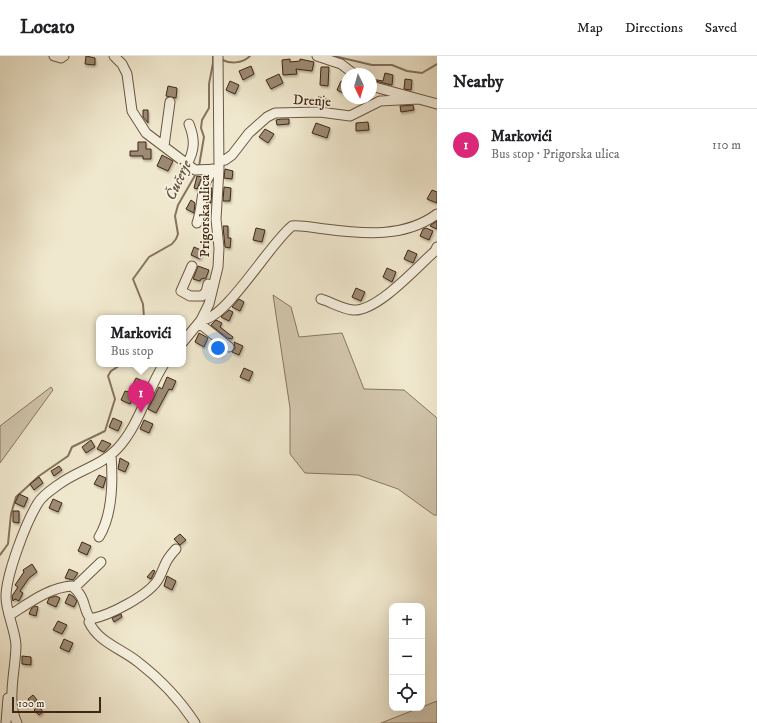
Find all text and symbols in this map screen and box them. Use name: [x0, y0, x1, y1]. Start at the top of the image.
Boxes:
text: Locato: [20, 16, 75, 39]
text: Map: [577, 19, 603, 37]
text: Directions: [625, 19, 683, 37]
text: Saved: [705, 19, 737, 37]
north arrow: [341, 68, 377, 104]
text: Nearby: [453, 71, 503, 93]
street label: Drenje: [293, 91, 332, 111]
text: Markovići: [491, 127, 552, 146]
text: 1: [464, 137, 468, 153]
text: 110 m: [712, 137, 741, 153]
text: Bus stop · Prigorska ulica: [491, 146, 620, 162]
water label: Čučerje: [160, 156, 196, 203]
street label: Prigorska ulica: [196, 175, 214, 257]
popup: [96, 315, 186, 367]
text: Markovići: [111, 324, 171, 343]
your location: [208, 338, 228, 358]
text: Bus stop: [111, 343, 154, 359]
pin: 1: [128, 380, 154, 413]
map controls: [389, 603, 425, 711]
button: +: [389, 603, 425, 639]
button: −: [389, 639, 425, 675]
button: locate: [389, 675, 425, 711]
scale bar: [12, 695, 101, 714]
text: 100 m: [18, 697, 44, 711]

